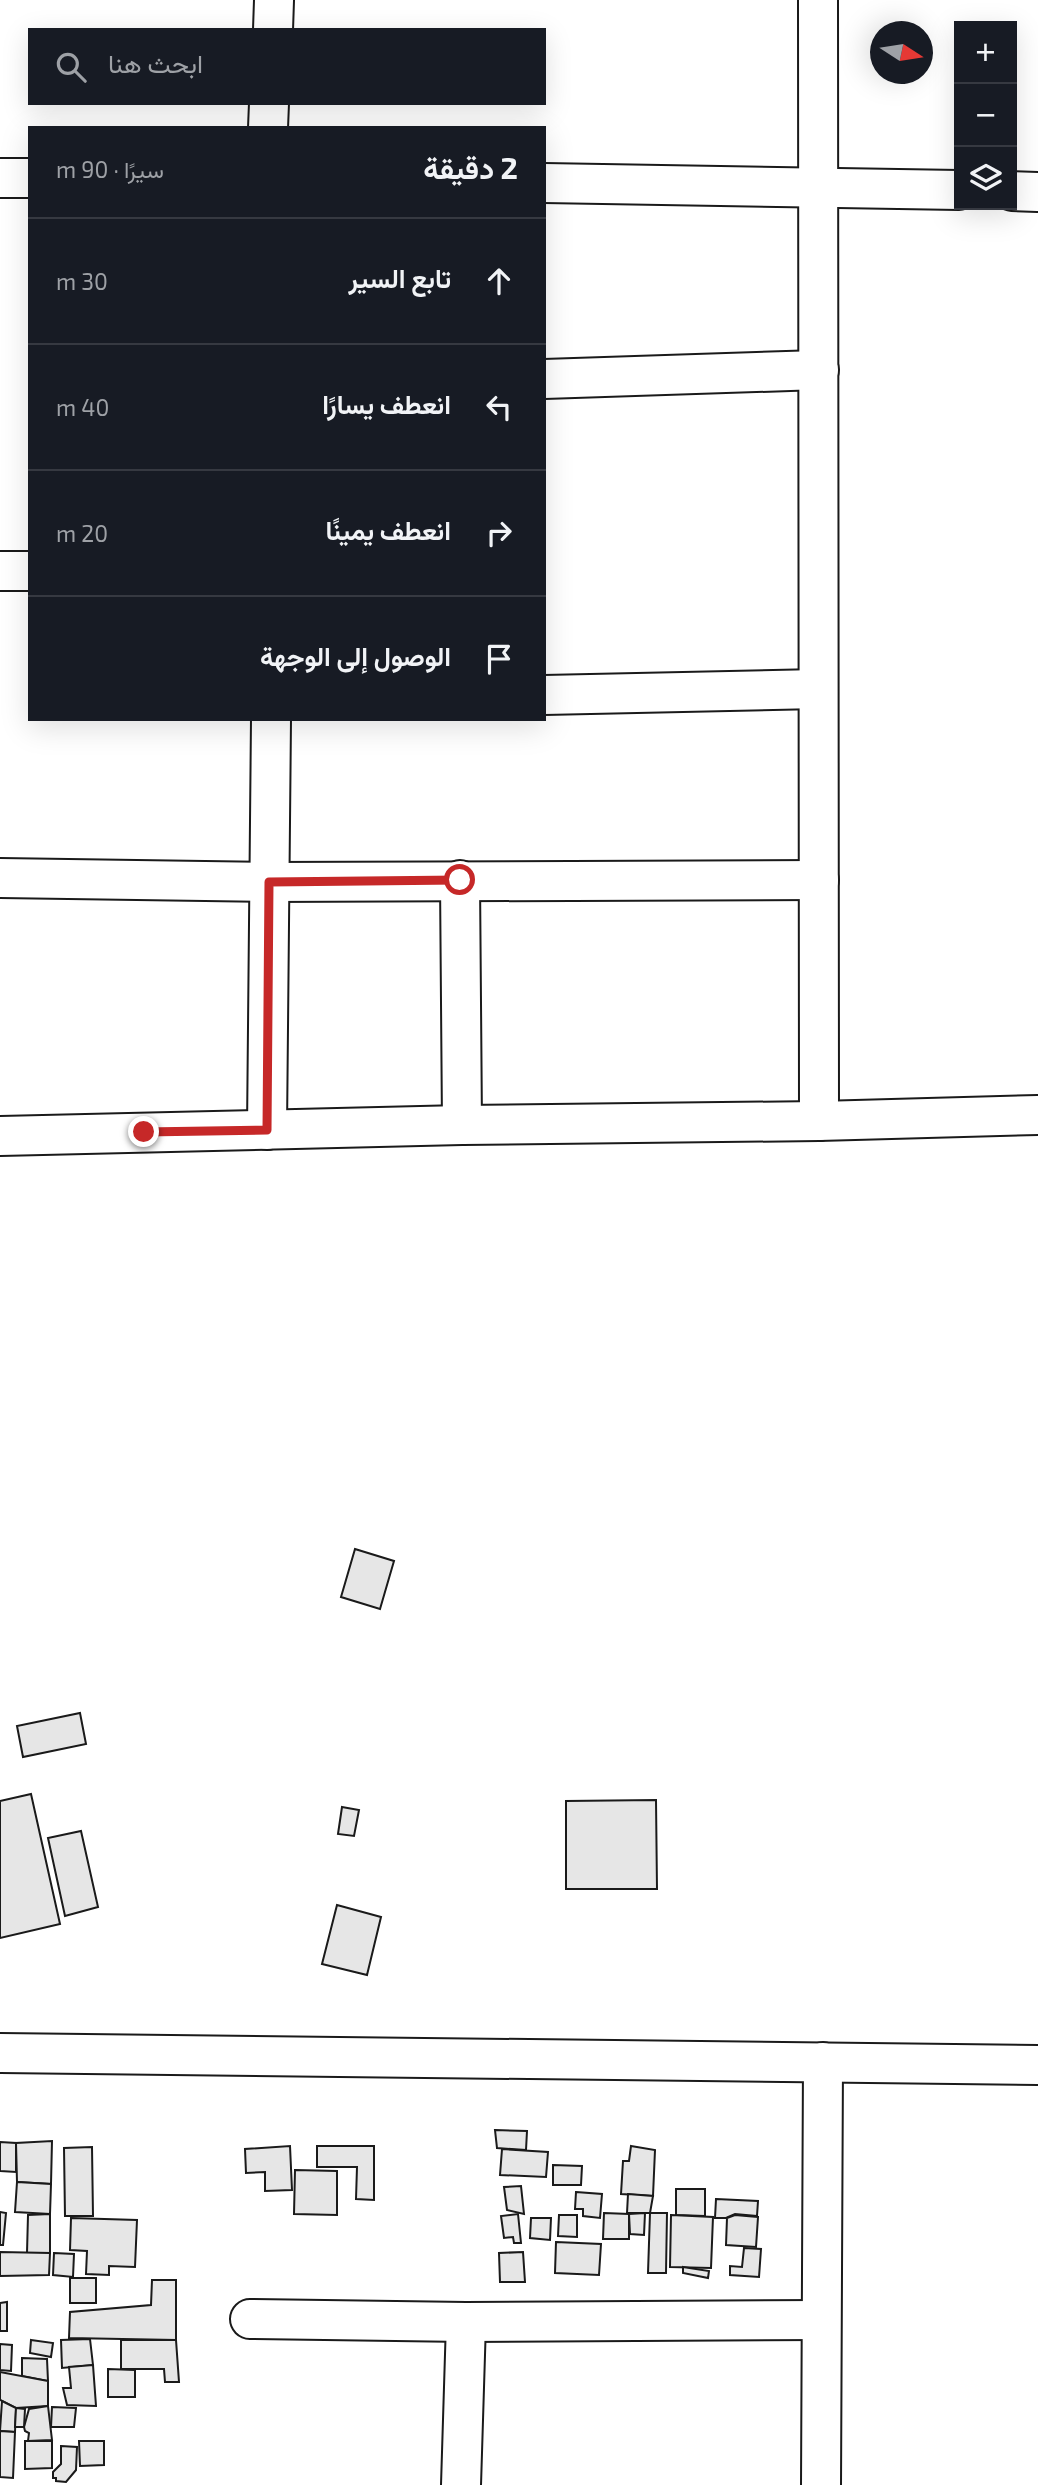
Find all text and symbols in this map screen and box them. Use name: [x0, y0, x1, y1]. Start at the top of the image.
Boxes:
north arrow: [870, 21, 933, 84]
map controls: [954, 21, 1017, 210]
button: +: [954, 21, 1017, 84]
search box: [28, 28, 546, 105]
text: ابحث هنا: [108, 47, 203, 78]
icon: search: [52, 48, 90, 86]
button: −: [954, 84, 1017, 147]
button: layers: [954, 147, 1017, 210]
text: 2 دقيقة: [423, 149, 518, 185]
text: سيرًا · 90 m: [56, 155, 164, 183]
text: تابع السير: [348, 262, 451, 293]
icon: ahead: [480, 262, 518, 300]
text: 30 m: [56, 267, 108, 295]
text: انعطف يسارًا: [322, 388, 451, 419]
icon: left: [480, 388, 518, 426]
text: 40 m: [56, 393, 109, 421]
text: انعطف يمينًا: [326, 514, 451, 545]
icon: right: [480, 514, 518, 552]
text: 20 m: [56, 519, 108, 547]
text: الوصول إلى الوجهة: [260, 640, 451, 671]
icon: arrive: [480, 640, 518, 678]
route start: [444, 864, 475, 895]
route end: [128, 1116, 159, 1147]

